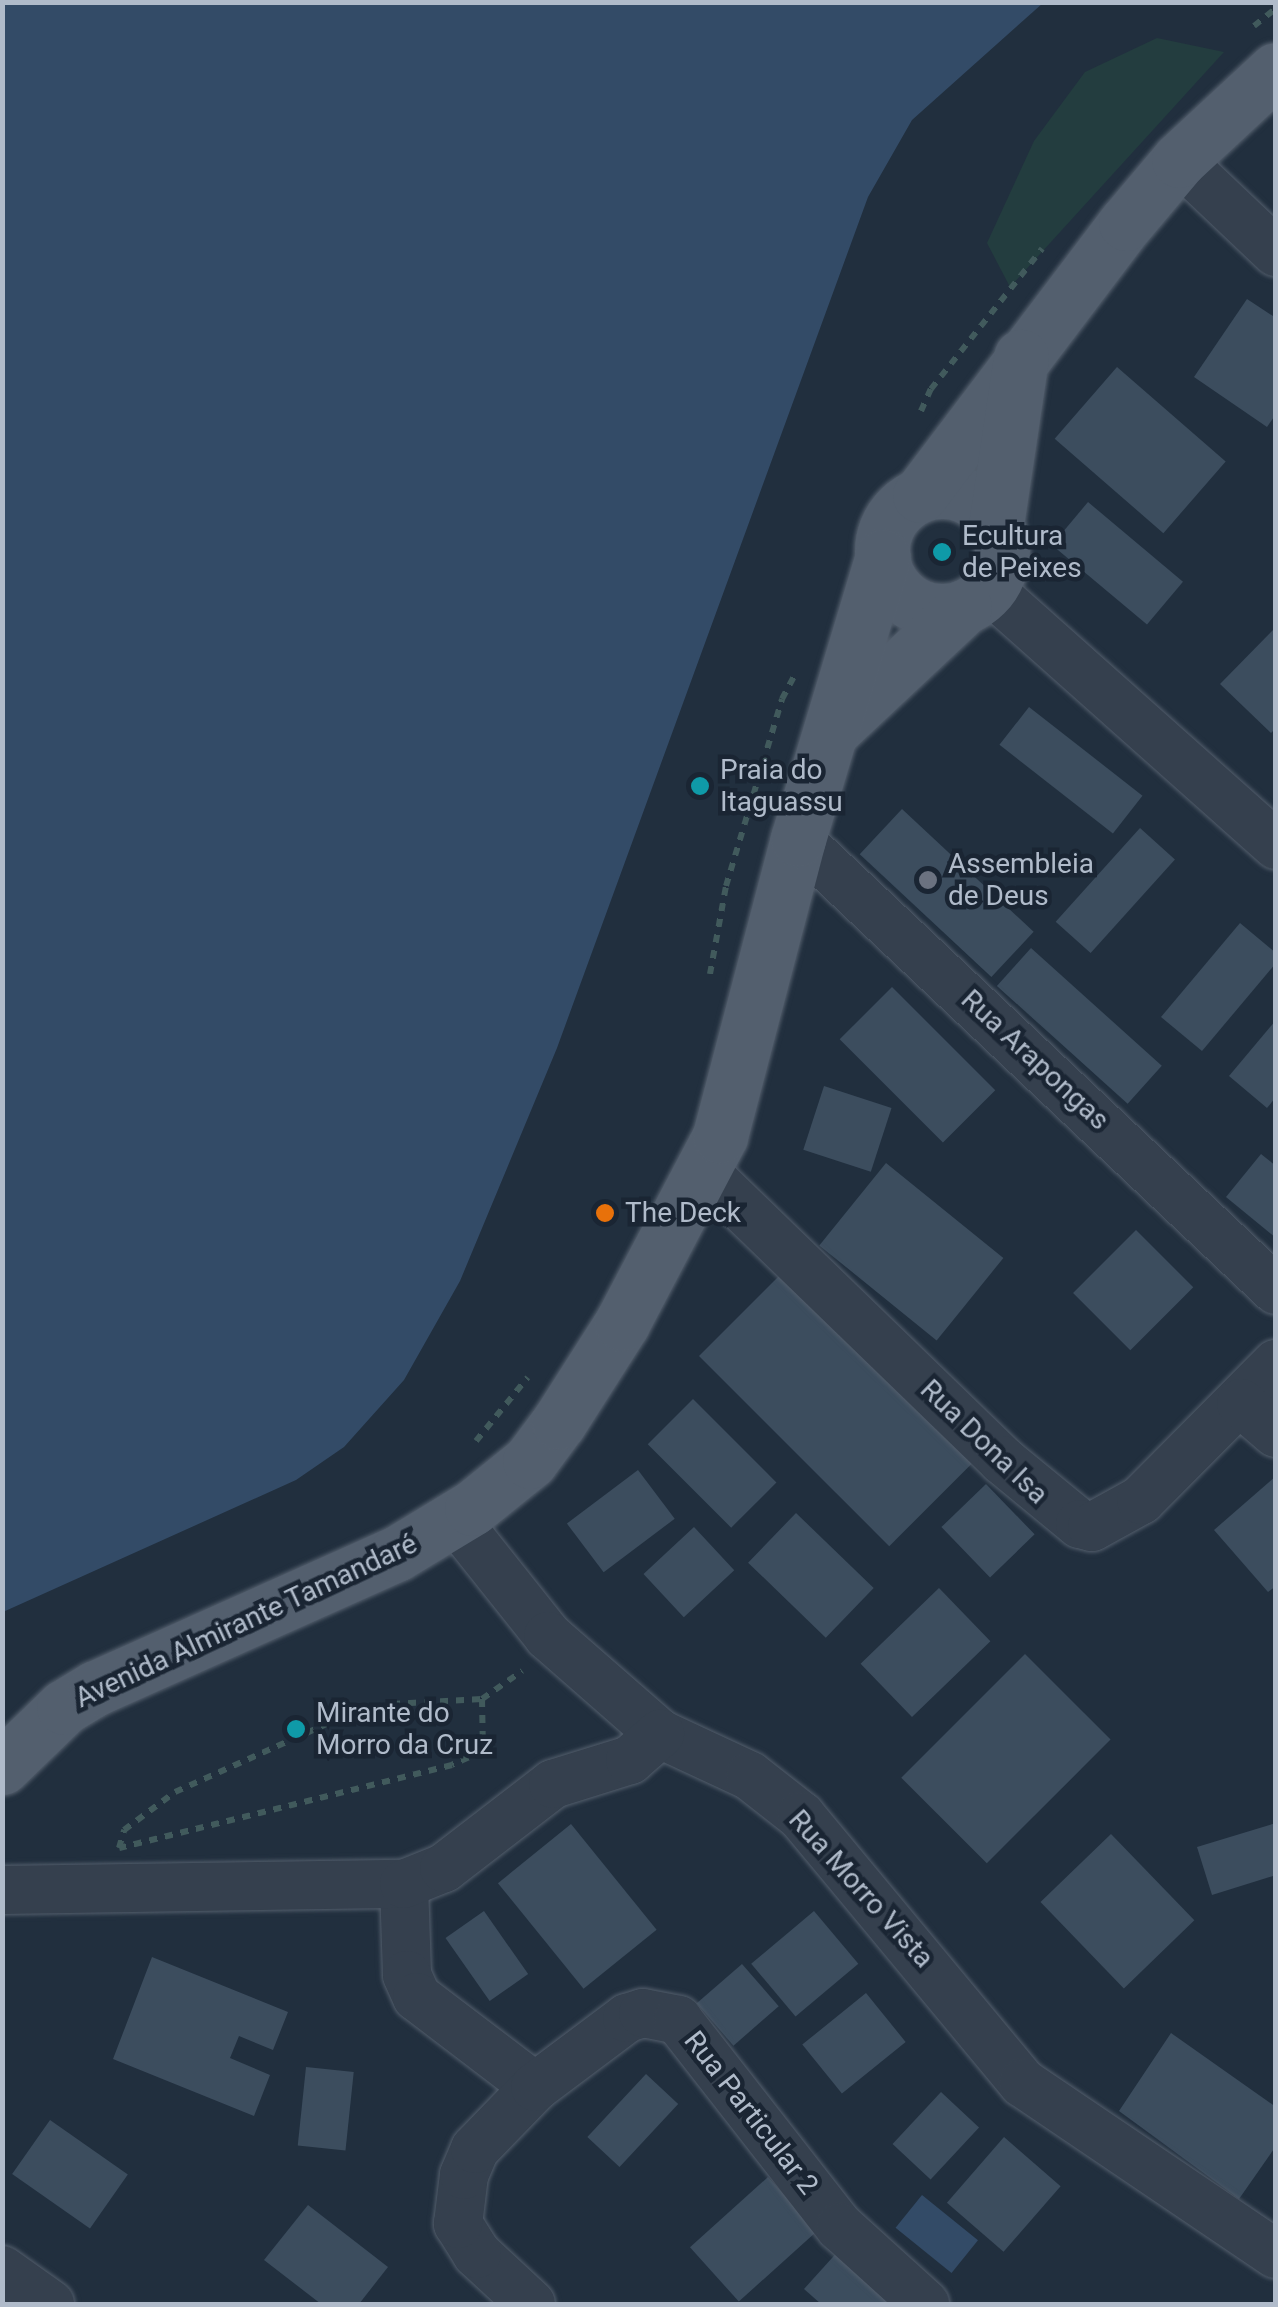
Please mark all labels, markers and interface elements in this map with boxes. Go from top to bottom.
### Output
place label: Ecultura de Peixes [962,519,1082,585]
marker: Ecultura de Peixes [931,541,953,563]
place label: Praia do Itaguassu [720,753,843,819]
marker: Praia do Itaguassu [689,775,711,797]
place label: Assembleia de Deus [948,847,1094,913]
marker: Assembleia de Deus [917,869,939,891]
street label: Rua Arapongas [954,983,1116,1137]
place label: The Deck [625,1196,741,1230]
marker: The Deck [594,1202,616,1224]
street label: Rua Dona Isa [913,1373,1055,1511]
street label: Avenida Almirante Tamandaré [70,1527,422,1715]
place label: Mirante do Morro da Cruz [316,1696,493,1762]
marker: Mirante do Morro da Cruz [285,1718,307,1740]
street label: Rua Morro Vista [781,1803,941,1975]
street label: Rua Particular 2 [677,2025,825,2201]

